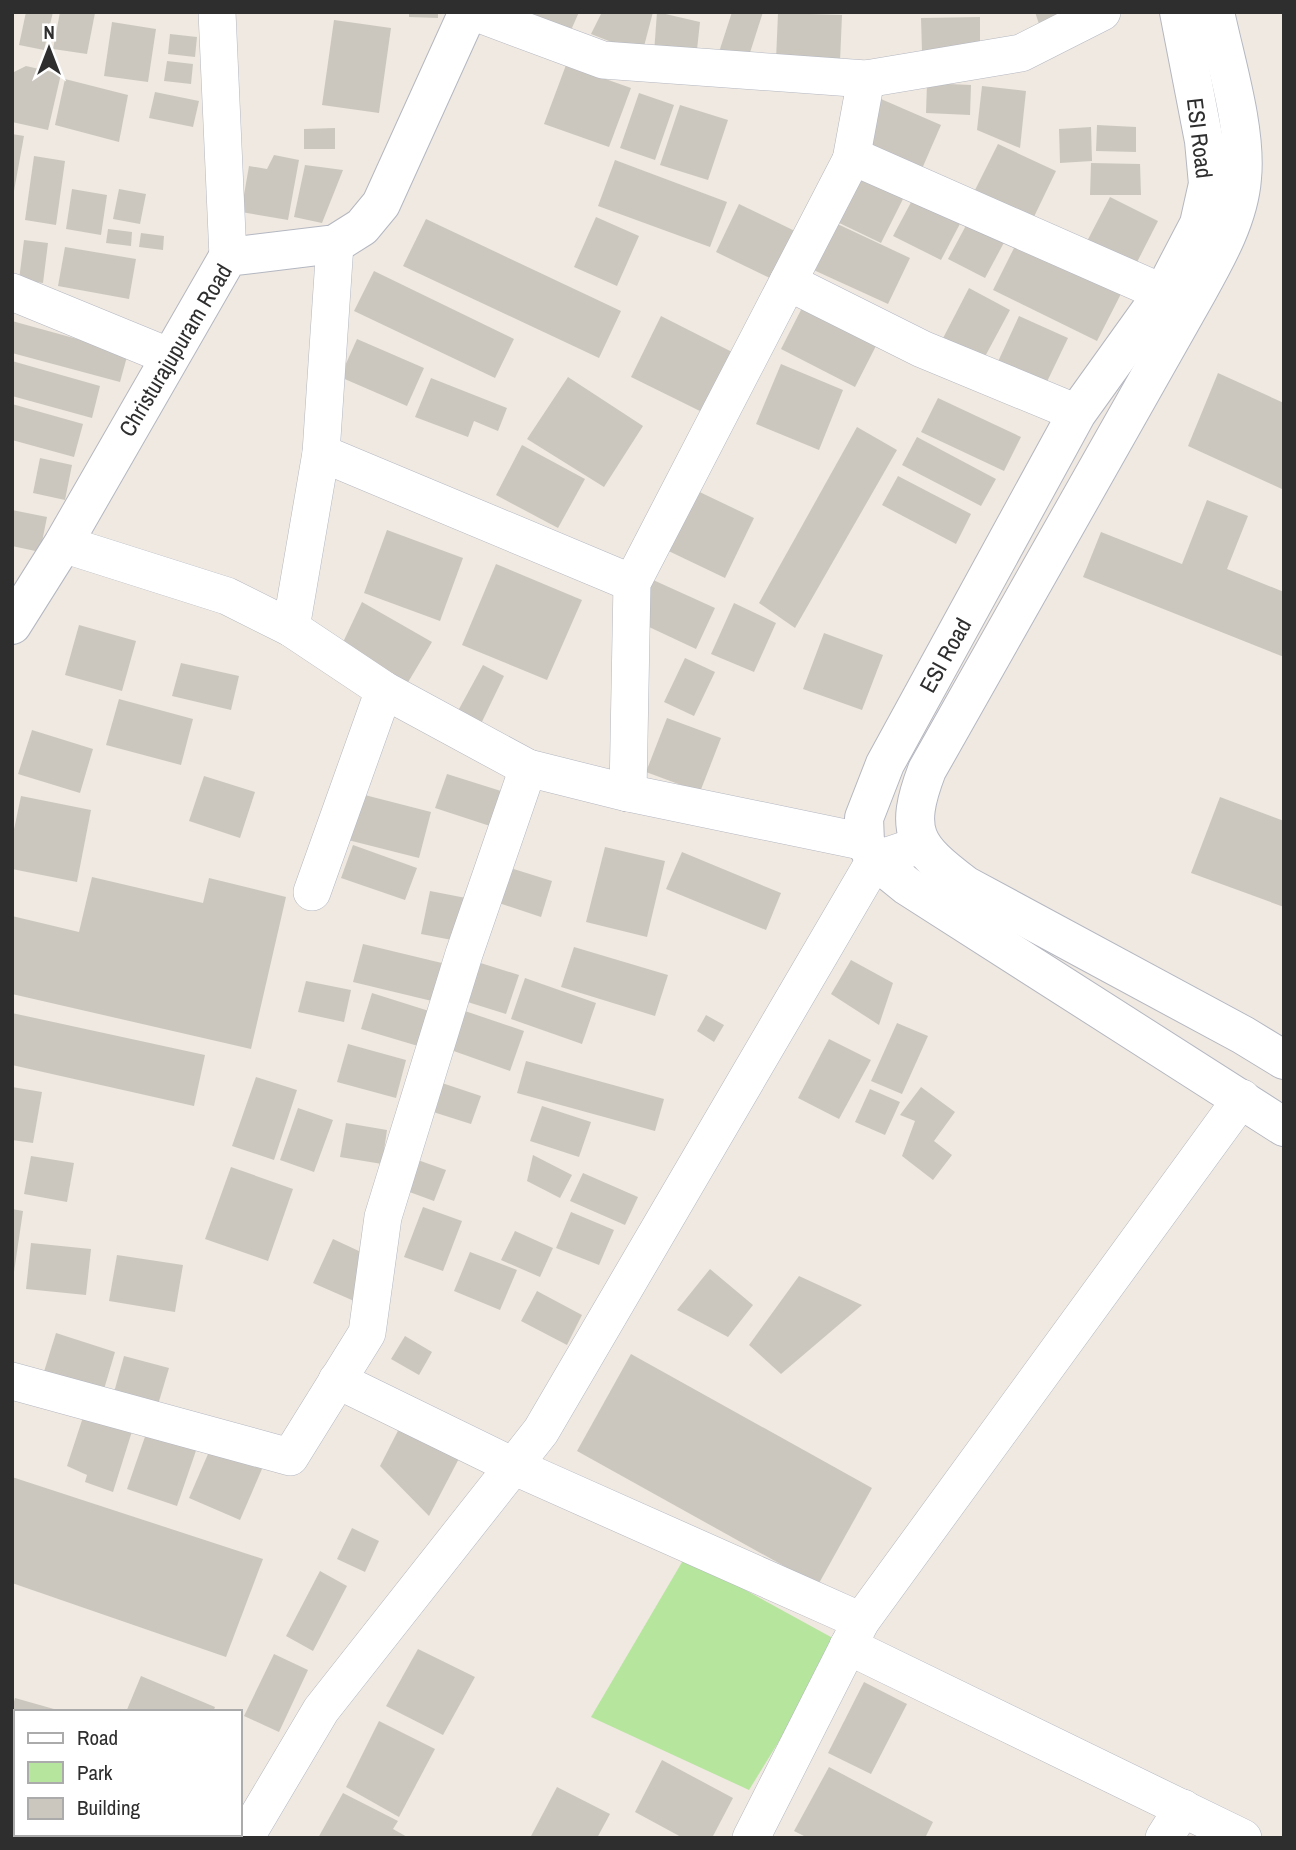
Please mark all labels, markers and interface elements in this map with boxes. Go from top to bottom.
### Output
north arrow [14,14,84,84]
text: N [43,19,55,45]
street label: ESI Road [1180,96,1220,180]
street label: Christurajupuram Road [111,258,239,442]
street label: ESI Road [912,612,978,698]
legend [14,1710,242,1836]
text: Road [77,1723,118,1752]
text: Park [77,1758,113,1787]
text: Building [77,1793,141,1822]

